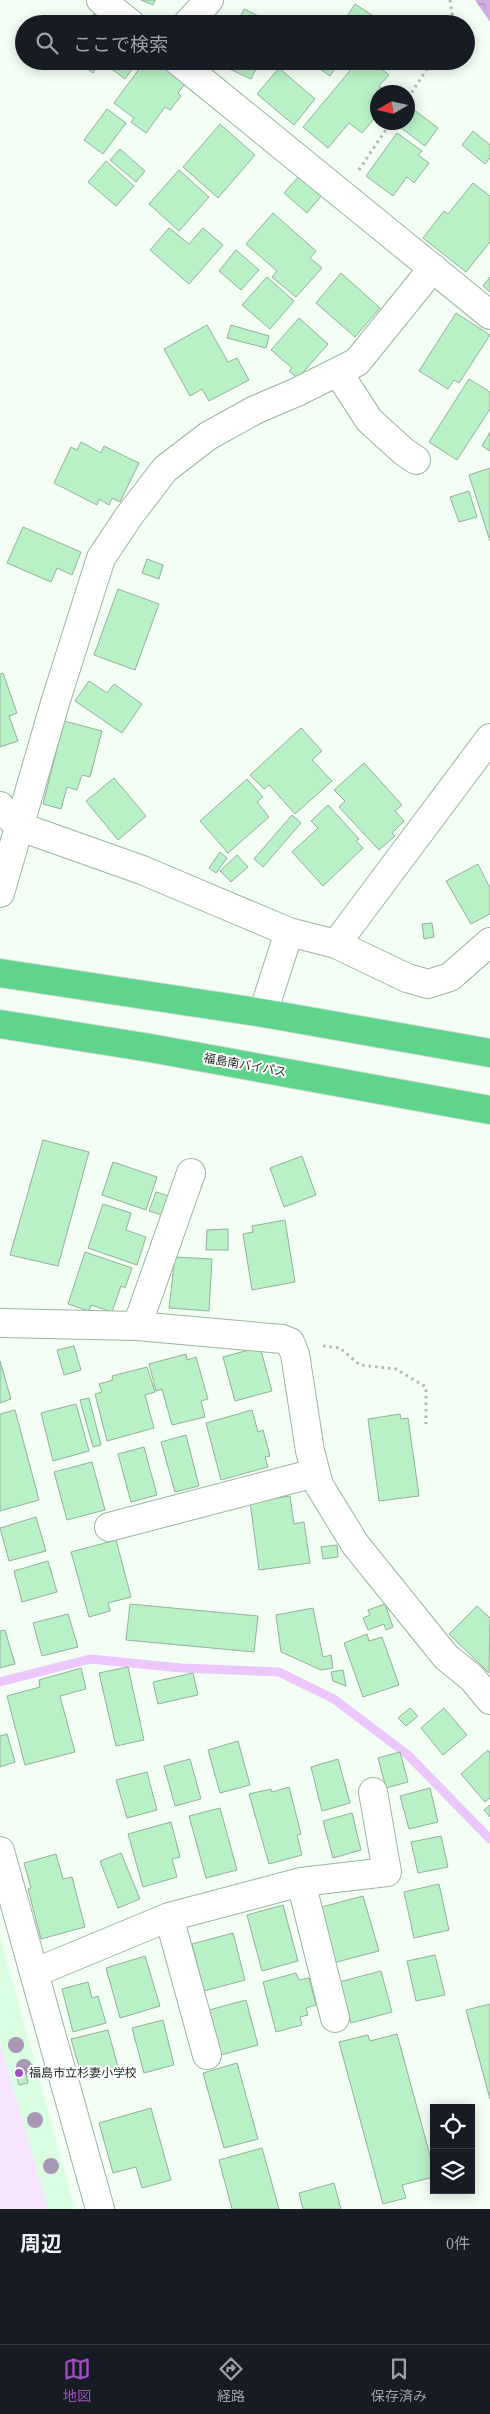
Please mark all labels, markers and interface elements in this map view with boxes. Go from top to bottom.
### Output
search box [15,15,475,70]
icon: search [33,29,61,57]
text: ここで検索 [73,34,168,55]
north arrow [370,85,415,130]
street label: 福島南バイパス [203,1051,287,1079]
place label: 福島市立杉妻小学校 [29,2066,137,2080]
marker: 福島市立杉妻小学校 [13,2067,25,2079]
map controls [430,2104,475,2194]
button: locate [430,2104,475,2149]
button: layers [430,2149,475,2194]
text: 周辺 [20,2232,62,2256]
text: 0件 [446,2235,470,2252]
tab: 地図 [63,2355,91,2405]
tab: 経路 [217,2355,245,2405]
tab: 保存済み [371,2355,427,2405]

